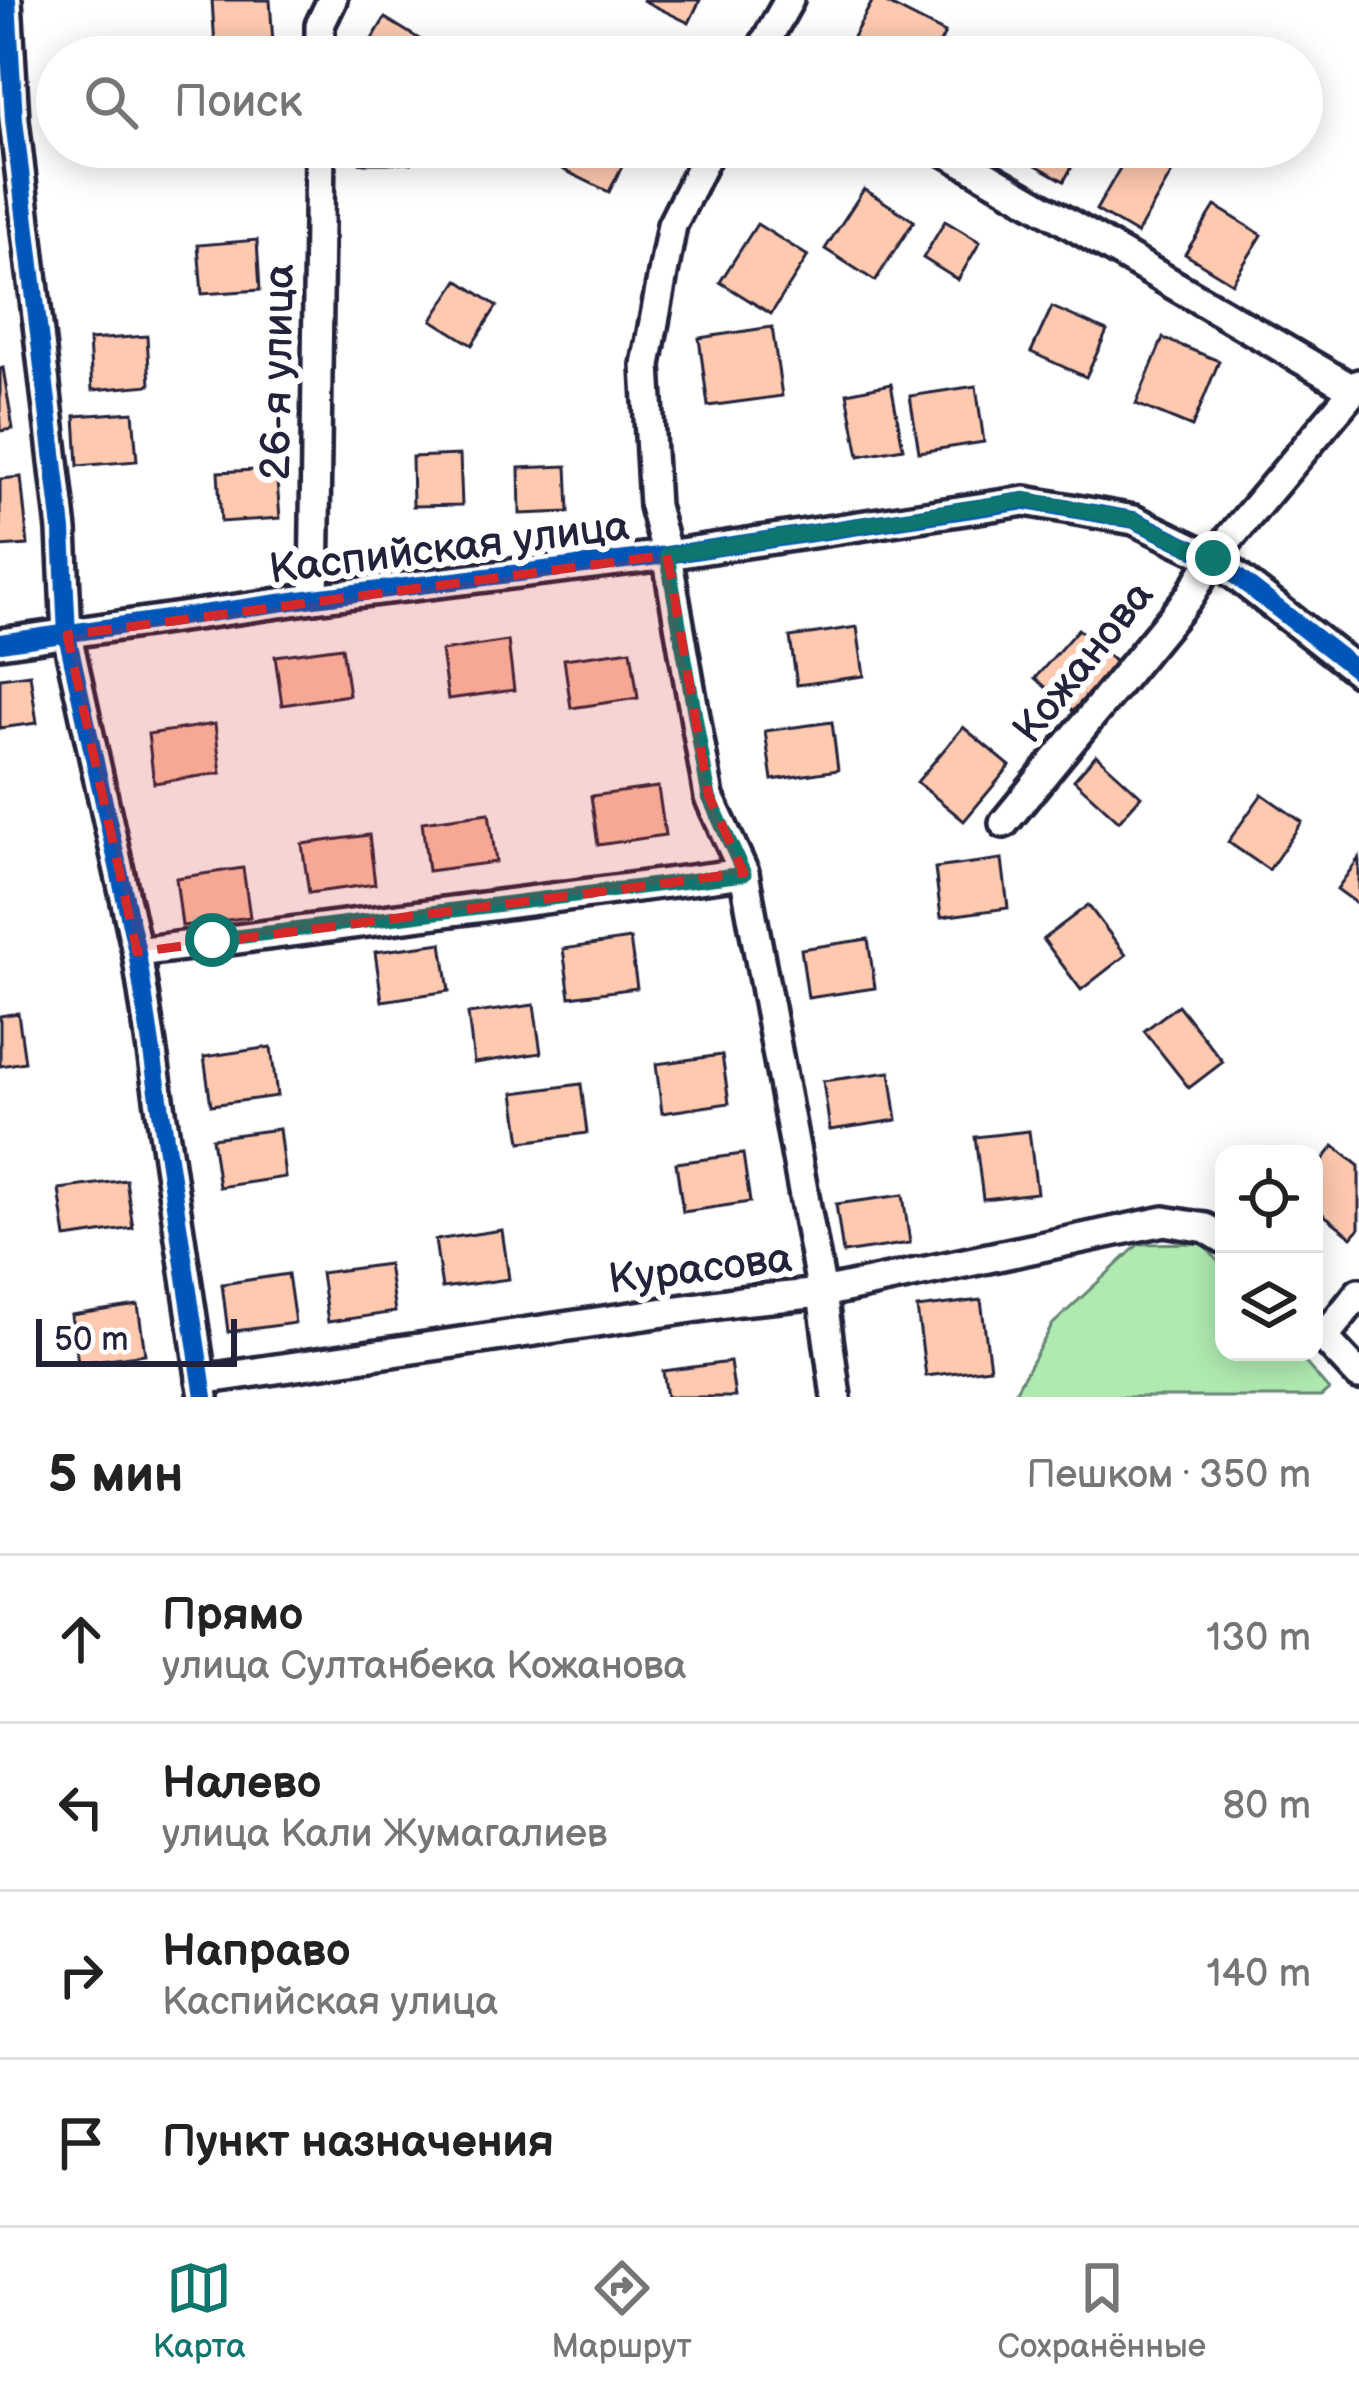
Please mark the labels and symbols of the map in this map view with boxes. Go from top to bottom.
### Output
street label: 26-я улица [251,263,306,481]
street label: Каспийская улица [266,501,632,596]
route end [1186,531,1240,585]
street label: Кожанова [1003,571,1165,754]
route start [185,913,239,967]
street label: Курасова [606,1233,795,1306]
scale bar [36,1313,237,1366]

